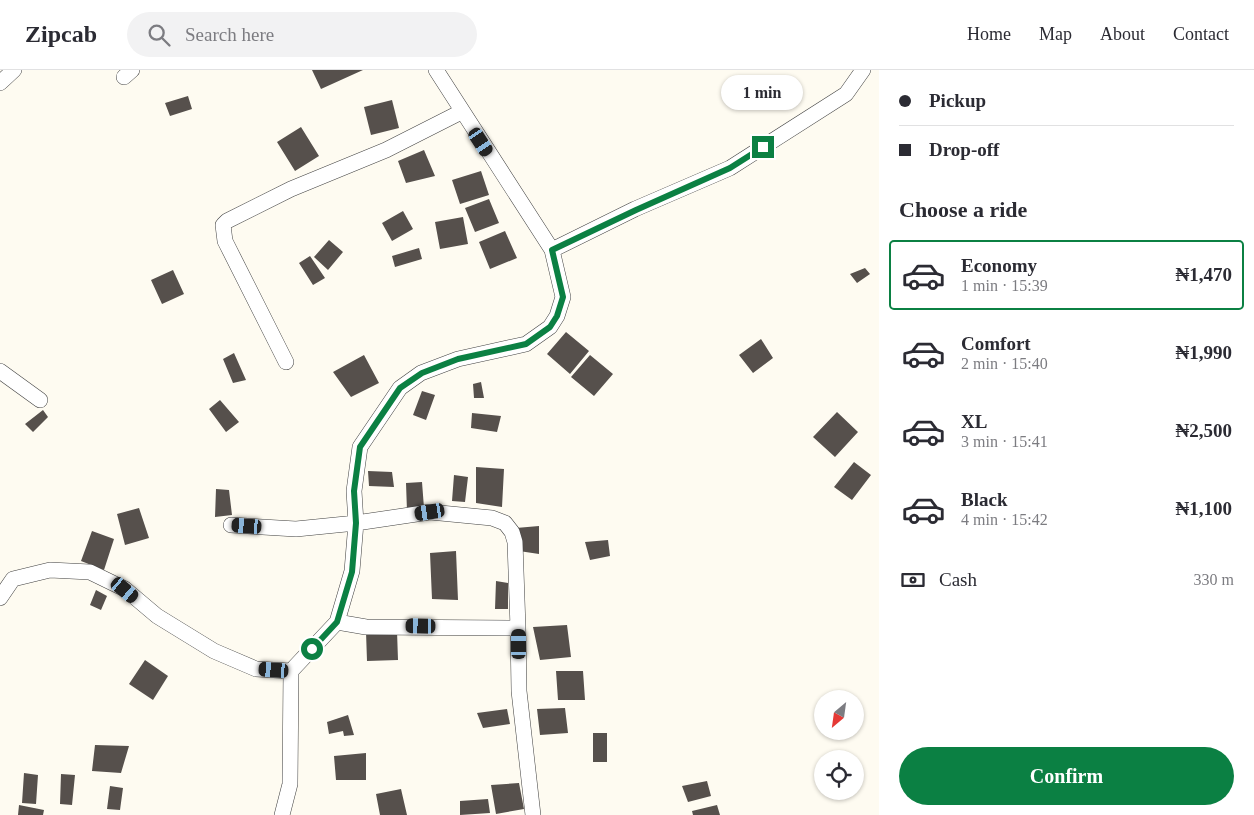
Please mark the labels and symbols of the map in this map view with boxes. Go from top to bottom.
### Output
callout: 1 min [722,75,804,110]
car [466,125,495,159]
route end [752,136,774,158]
car [414,502,445,522]
car [231,517,262,535]
car [108,575,141,605]
car [405,618,436,634]
car [511,629,526,659]
route start [301,638,323,660]
car [258,661,289,679]
north arrow [814,690,864,740]

